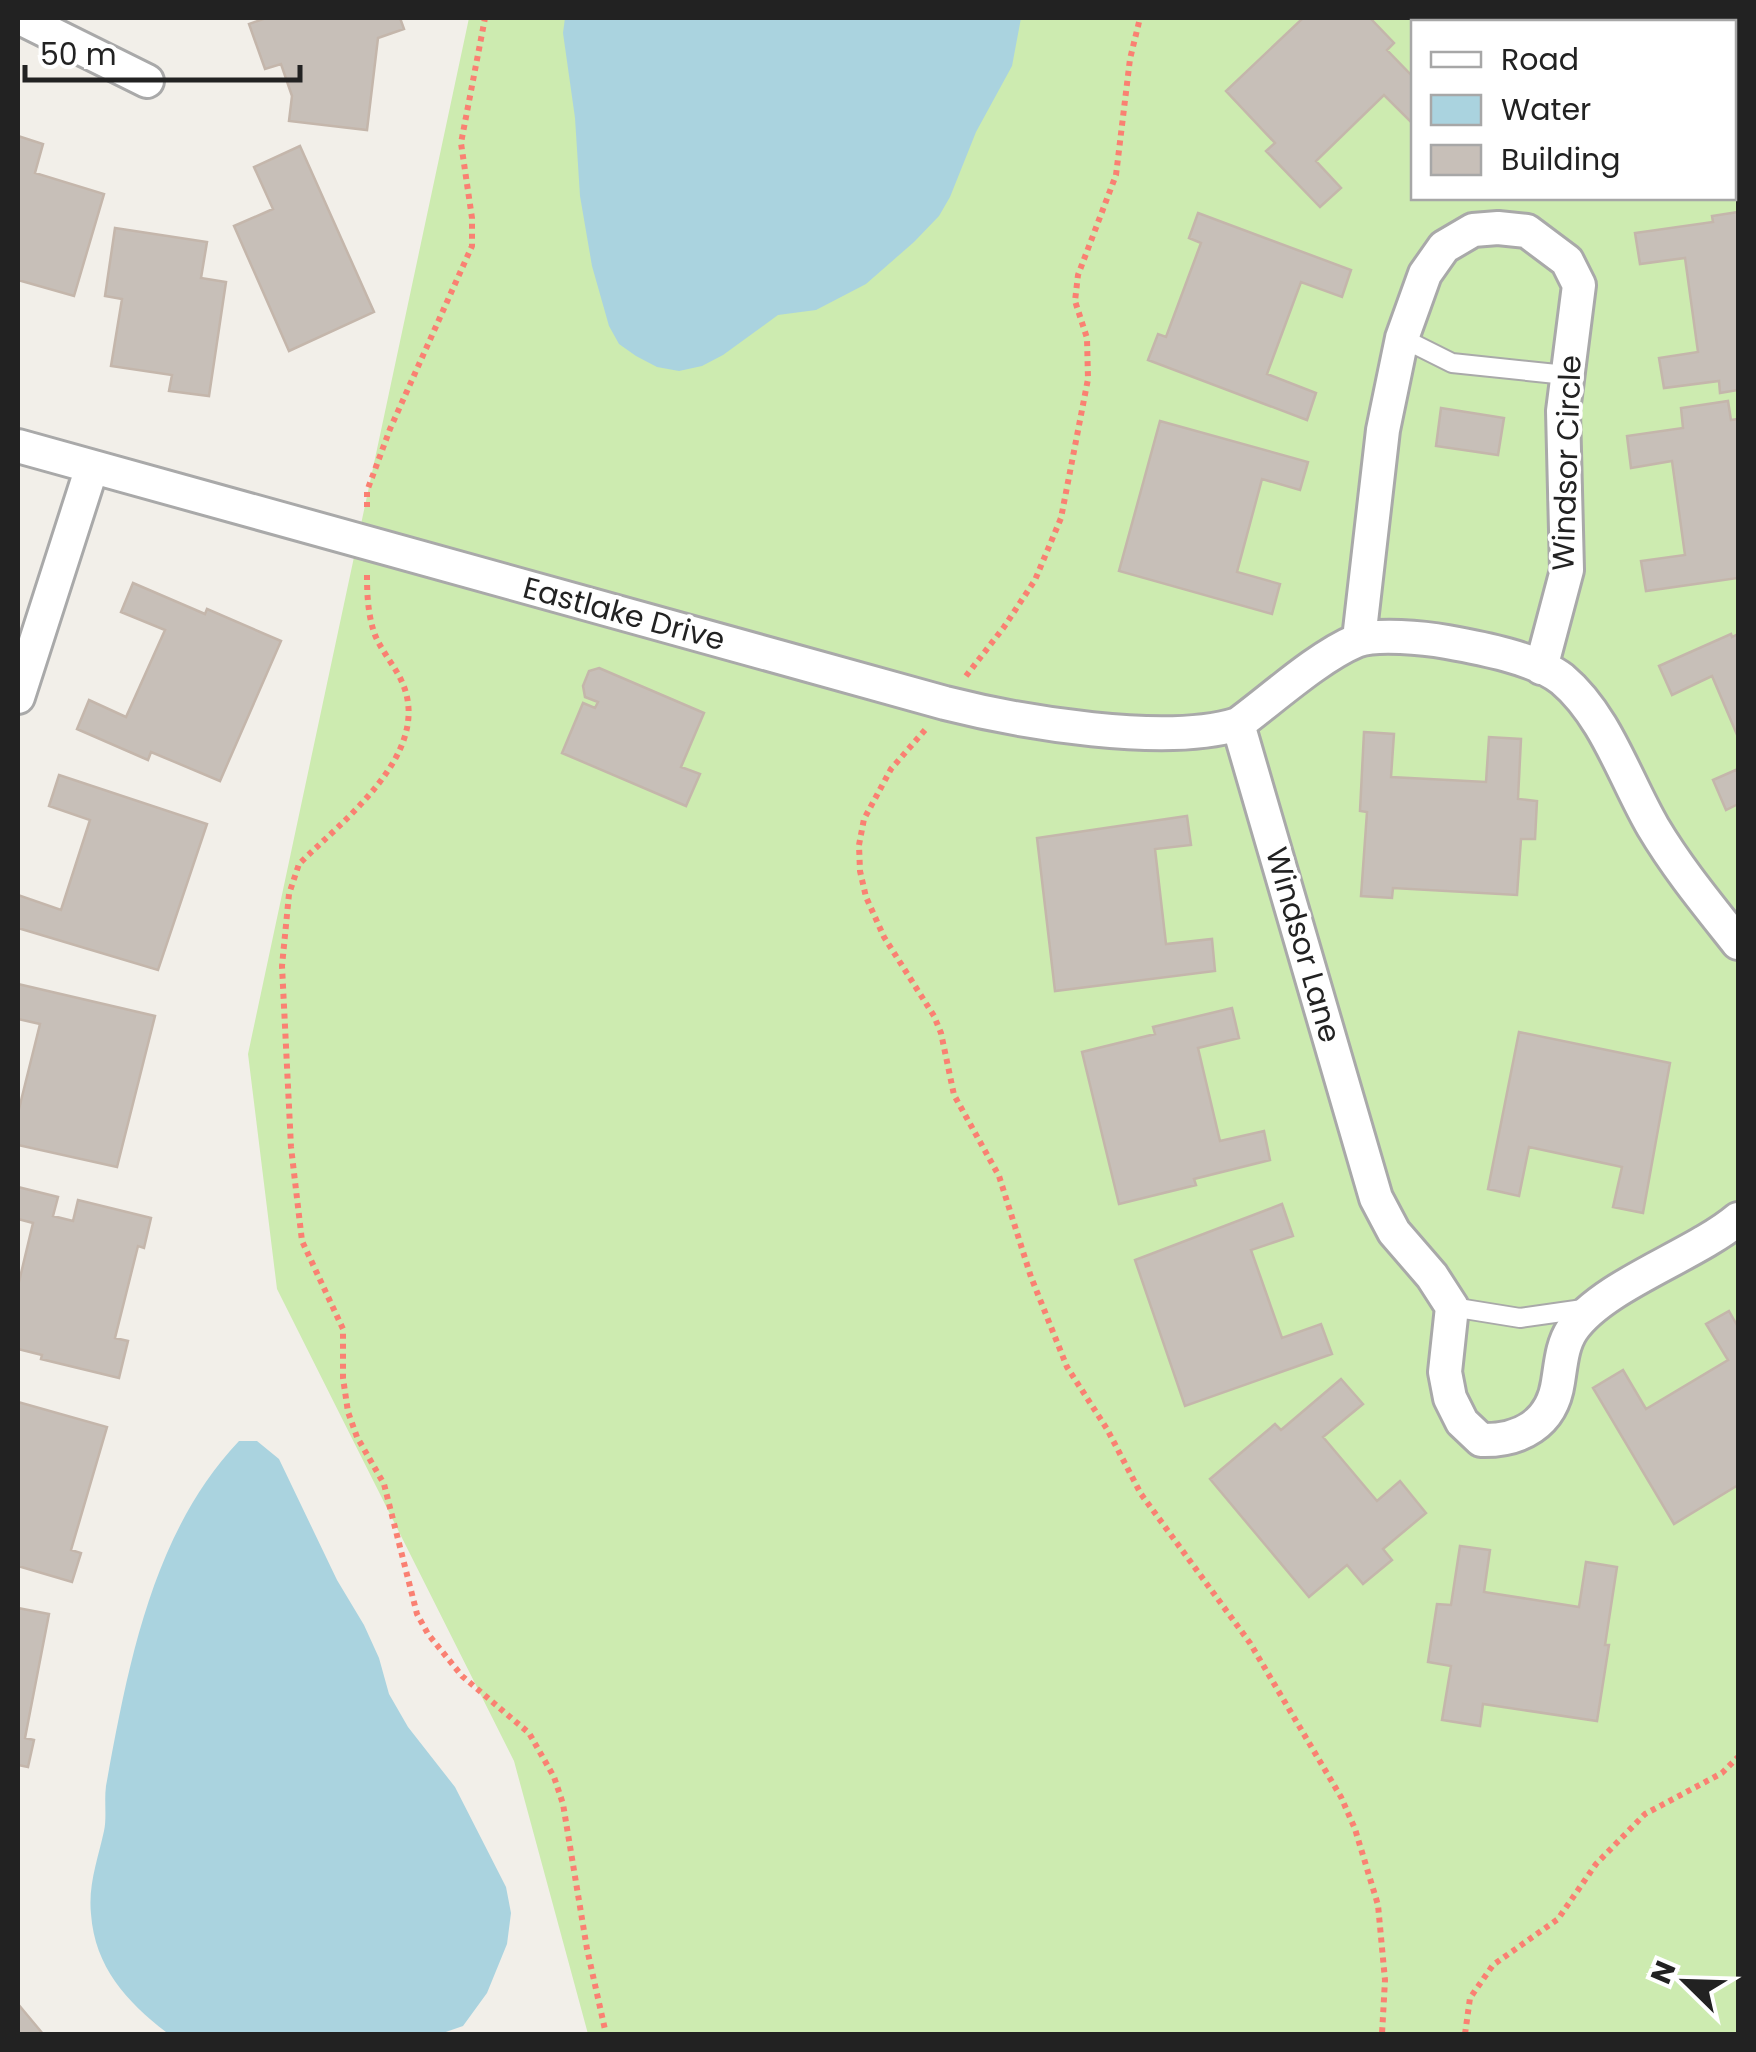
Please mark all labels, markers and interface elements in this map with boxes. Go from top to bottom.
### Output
scale bar [25,20,300,82]
legend [1411,20,1736,200]
text: 50 m [40,33,117,76]
text: Road [1501,38,1579,81]
text: Water [1501,88,1591,131]
text: Building [1501,138,1621,181]
street label: Windsor Circle [1541,354,1592,572]
street label: Eastlake Drive [519,566,730,661]
street label: Windsor Lane [1255,842,1352,1048]
north arrow [1636,1932,1736,2032]
text: N [1641,1955,1686,1990]

